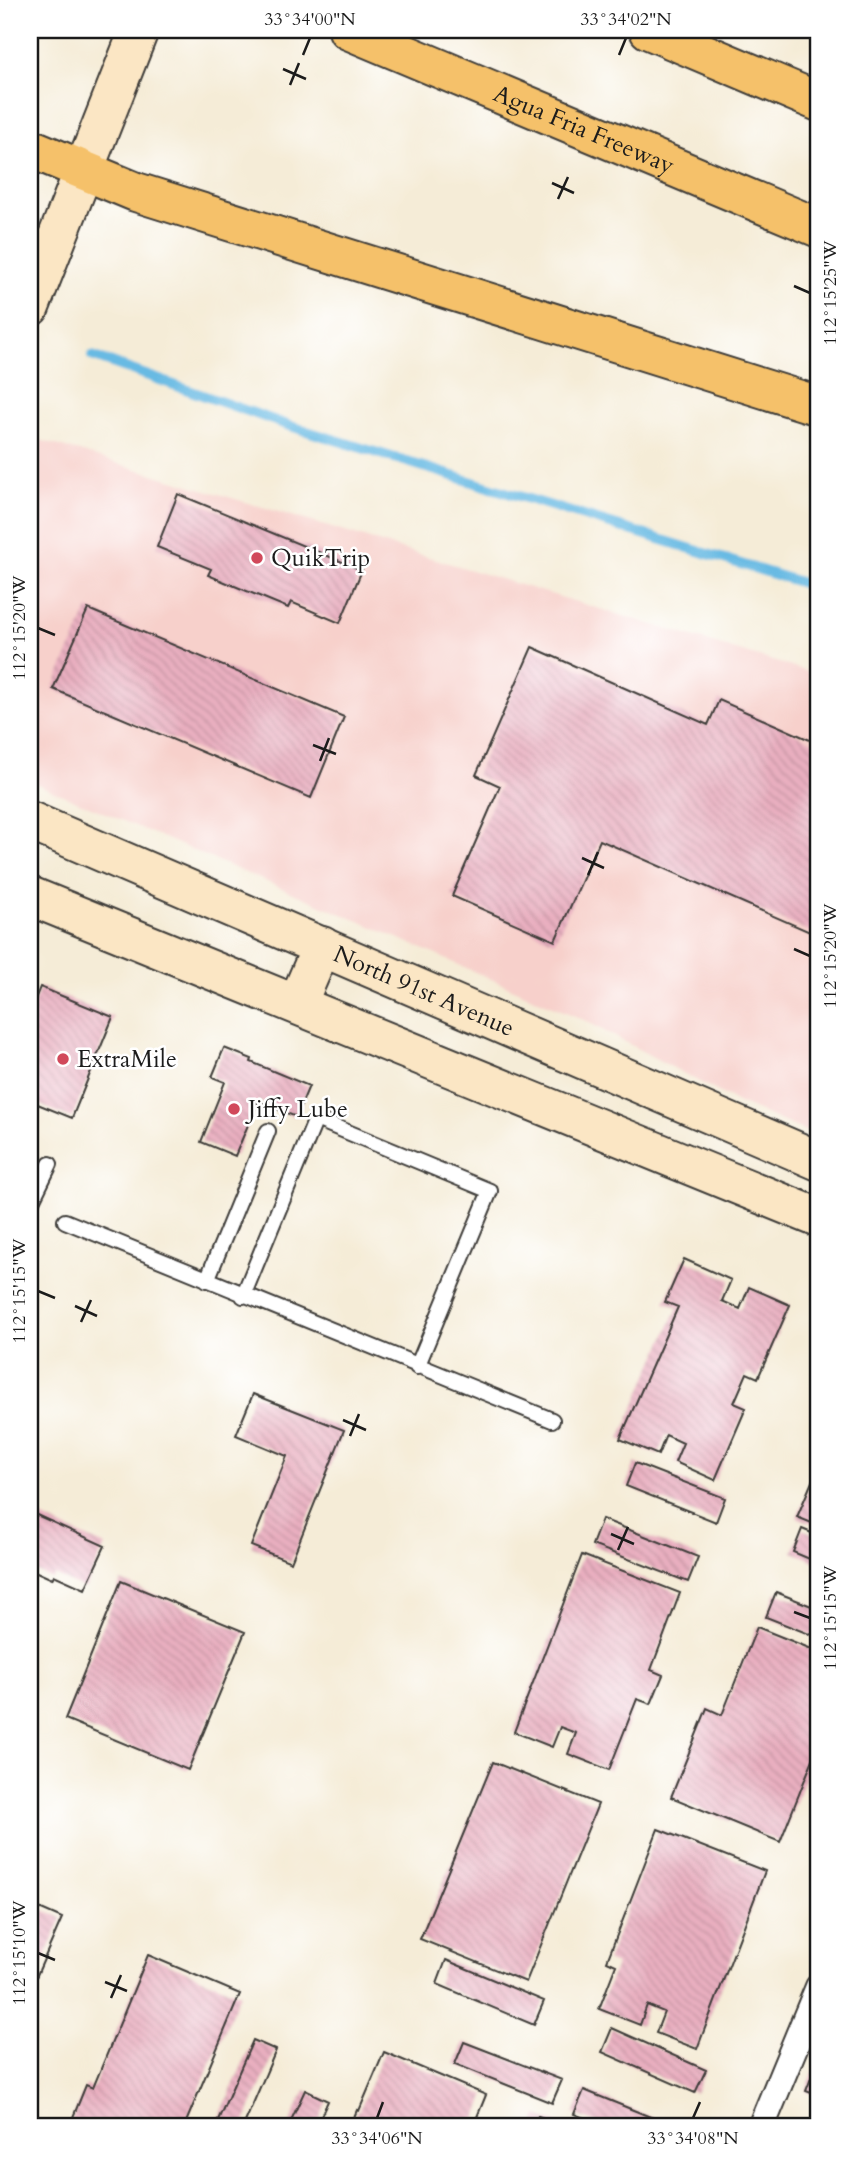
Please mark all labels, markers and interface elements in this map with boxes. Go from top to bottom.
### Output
text: 33°34'00"N [264,7,356,32]
text: 33°34'02"N [580,7,672,32]
street label: Agua Fria Freeway [489,77,680,182]
text: 112°15'25"W [818,240,843,346]
place label: QuikTrip [271,542,370,575]
marker: QuikTrip [249,550,265,566]
text: 112°15'20"W [7,575,32,681]
text: 112°15'20"W [818,903,843,1009]
street label: North 91st Avenue [328,937,520,1044]
place label: ExtraMile [77,1043,177,1076]
marker: ExtraMile [55,1051,71,1067]
place label: Jiffy Lube [245,1093,348,1126]
marker: Jiffy Lube [226,1101,242,1117]
text: 112°15'15"W [7,1238,32,1344]
text: 112°15'15"W [818,1565,843,1671]
text: 112°15'10"W [7,1900,32,2006]
text: 33°34'06"N [331,2126,423,2151]
text: 33°34'08"N [647,2126,739,2151]

